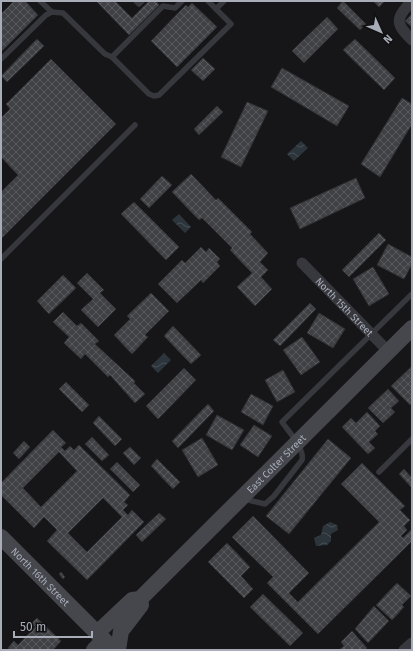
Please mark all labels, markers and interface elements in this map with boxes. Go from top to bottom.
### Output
north arrow [361,12,401,52]
text: N [381,32,395,46]
street label: North 15th Street [313,275,376,339]
street label: East Colter Street [245,432,309,496]
street label: North 16th Street [8,546,72,609]
scale bar [14,613,92,639]
text: 50 m [20,620,46,634]

